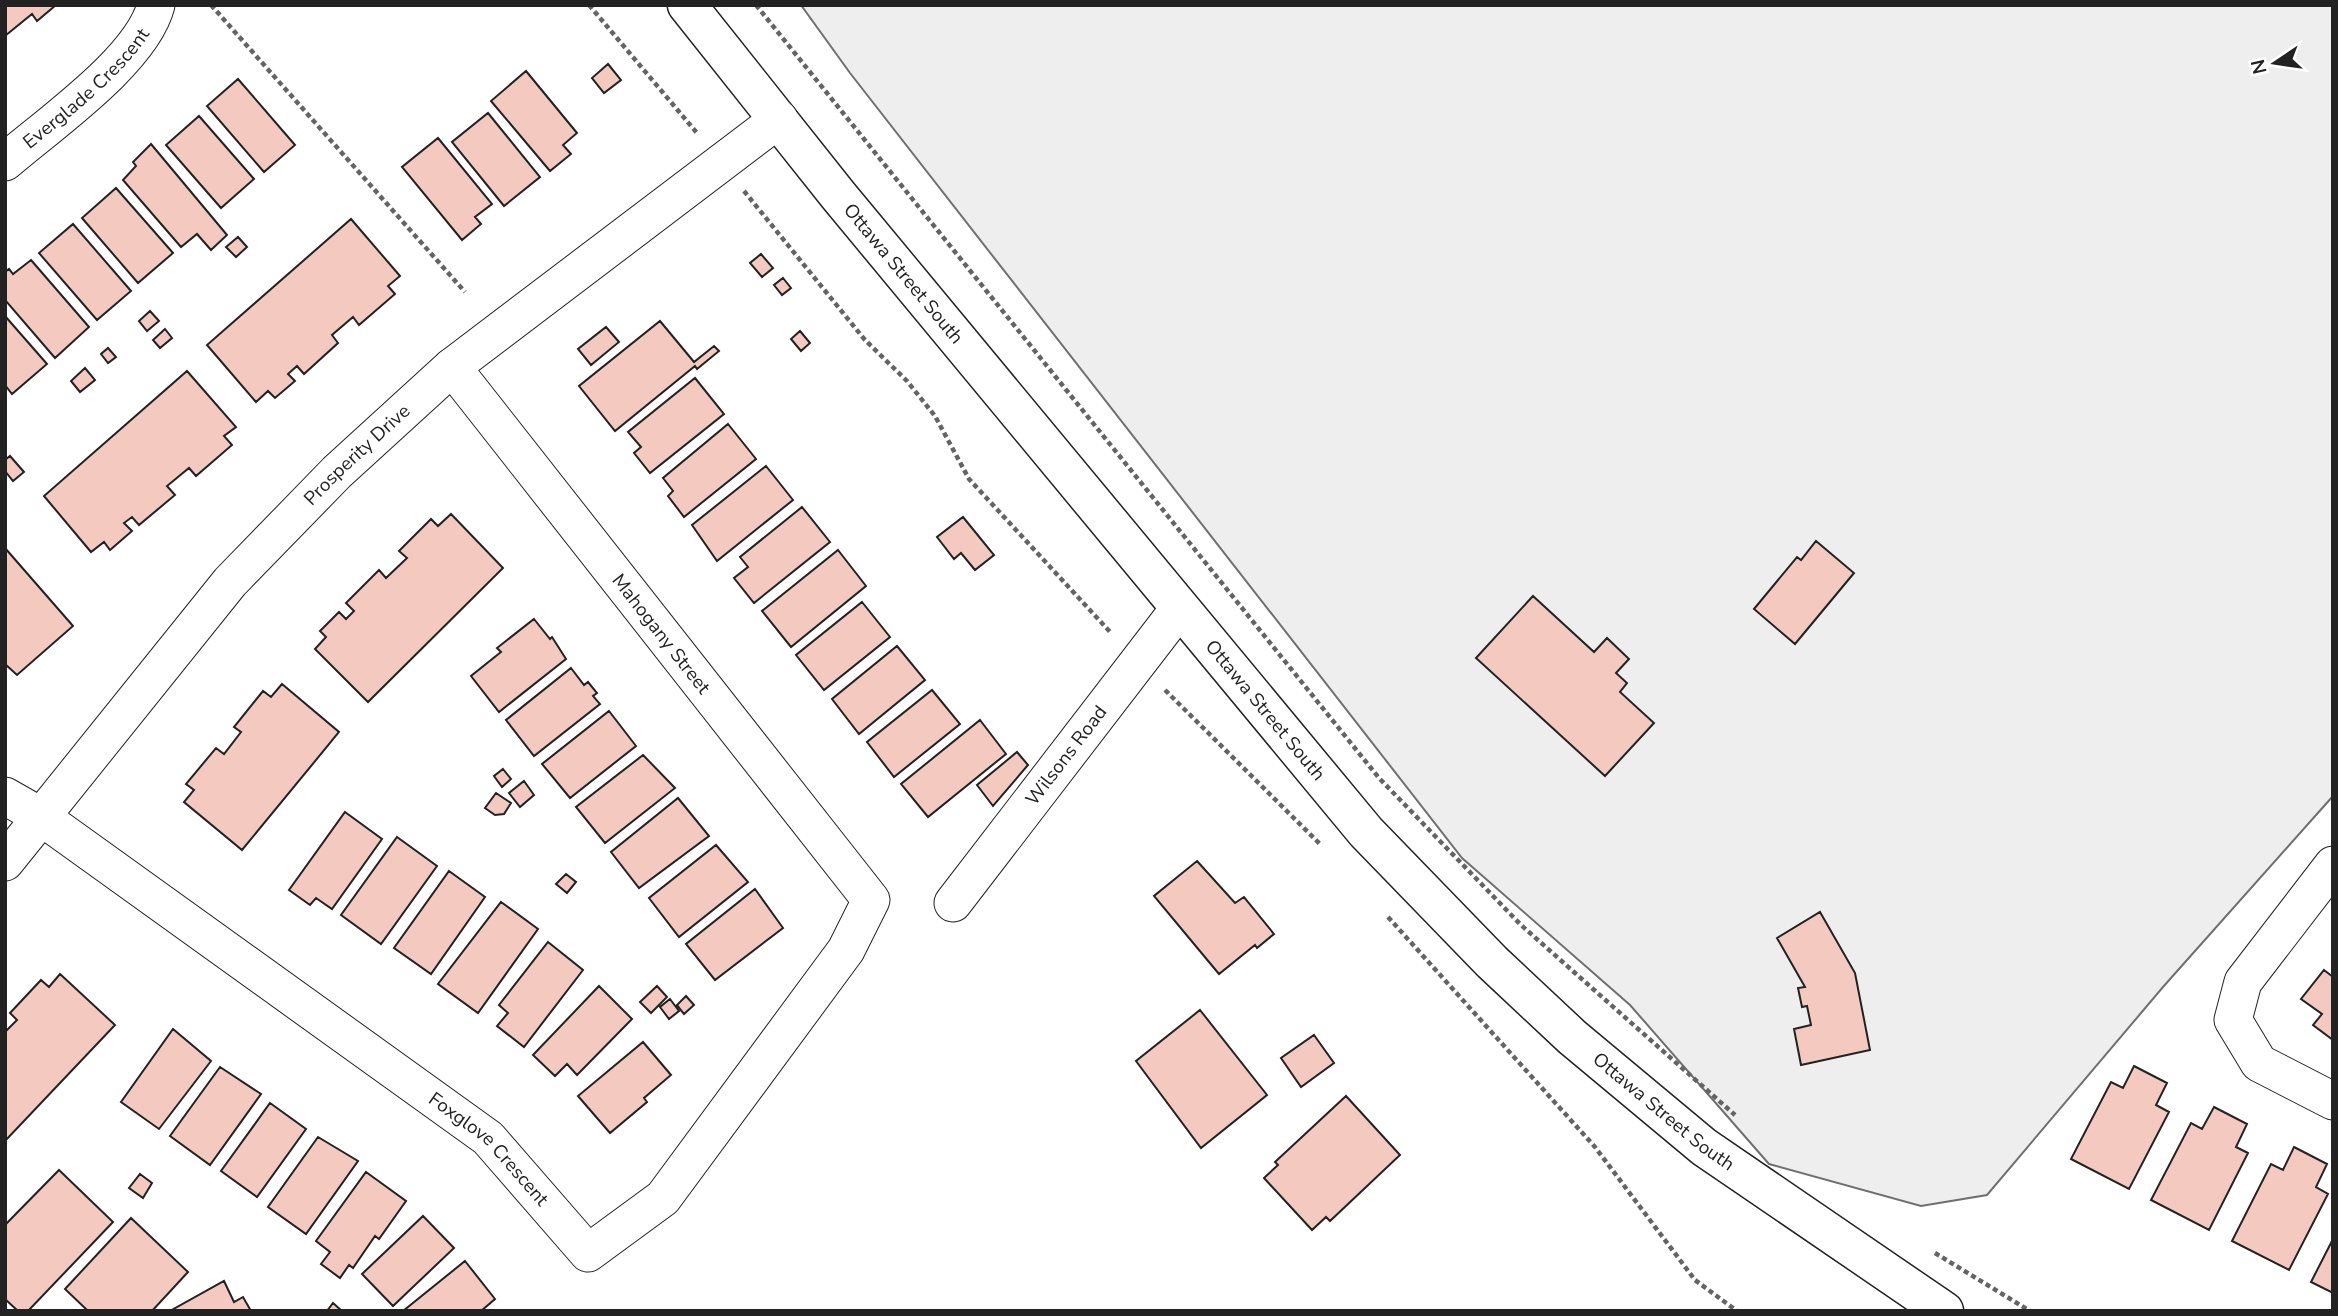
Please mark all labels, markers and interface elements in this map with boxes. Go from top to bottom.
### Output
street label: Everglade Crescent [18,23,156,155]
north arrow [2240,28,2310,98]
text: N [2245,57,2274,76]
street label: Ottawa Street South [837,198,969,350]
street label: Prosperity Drive [298,398,416,511]
street label: Mahogany Street [606,568,716,700]
street label: Ottawa Street South [1199,634,1331,786]
street label: Wilsons Road [1020,700,1113,811]
street label: Ottawa Street South [1587,1047,1740,1177]
street label: Foxglove Crescent [423,1086,555,1212]

